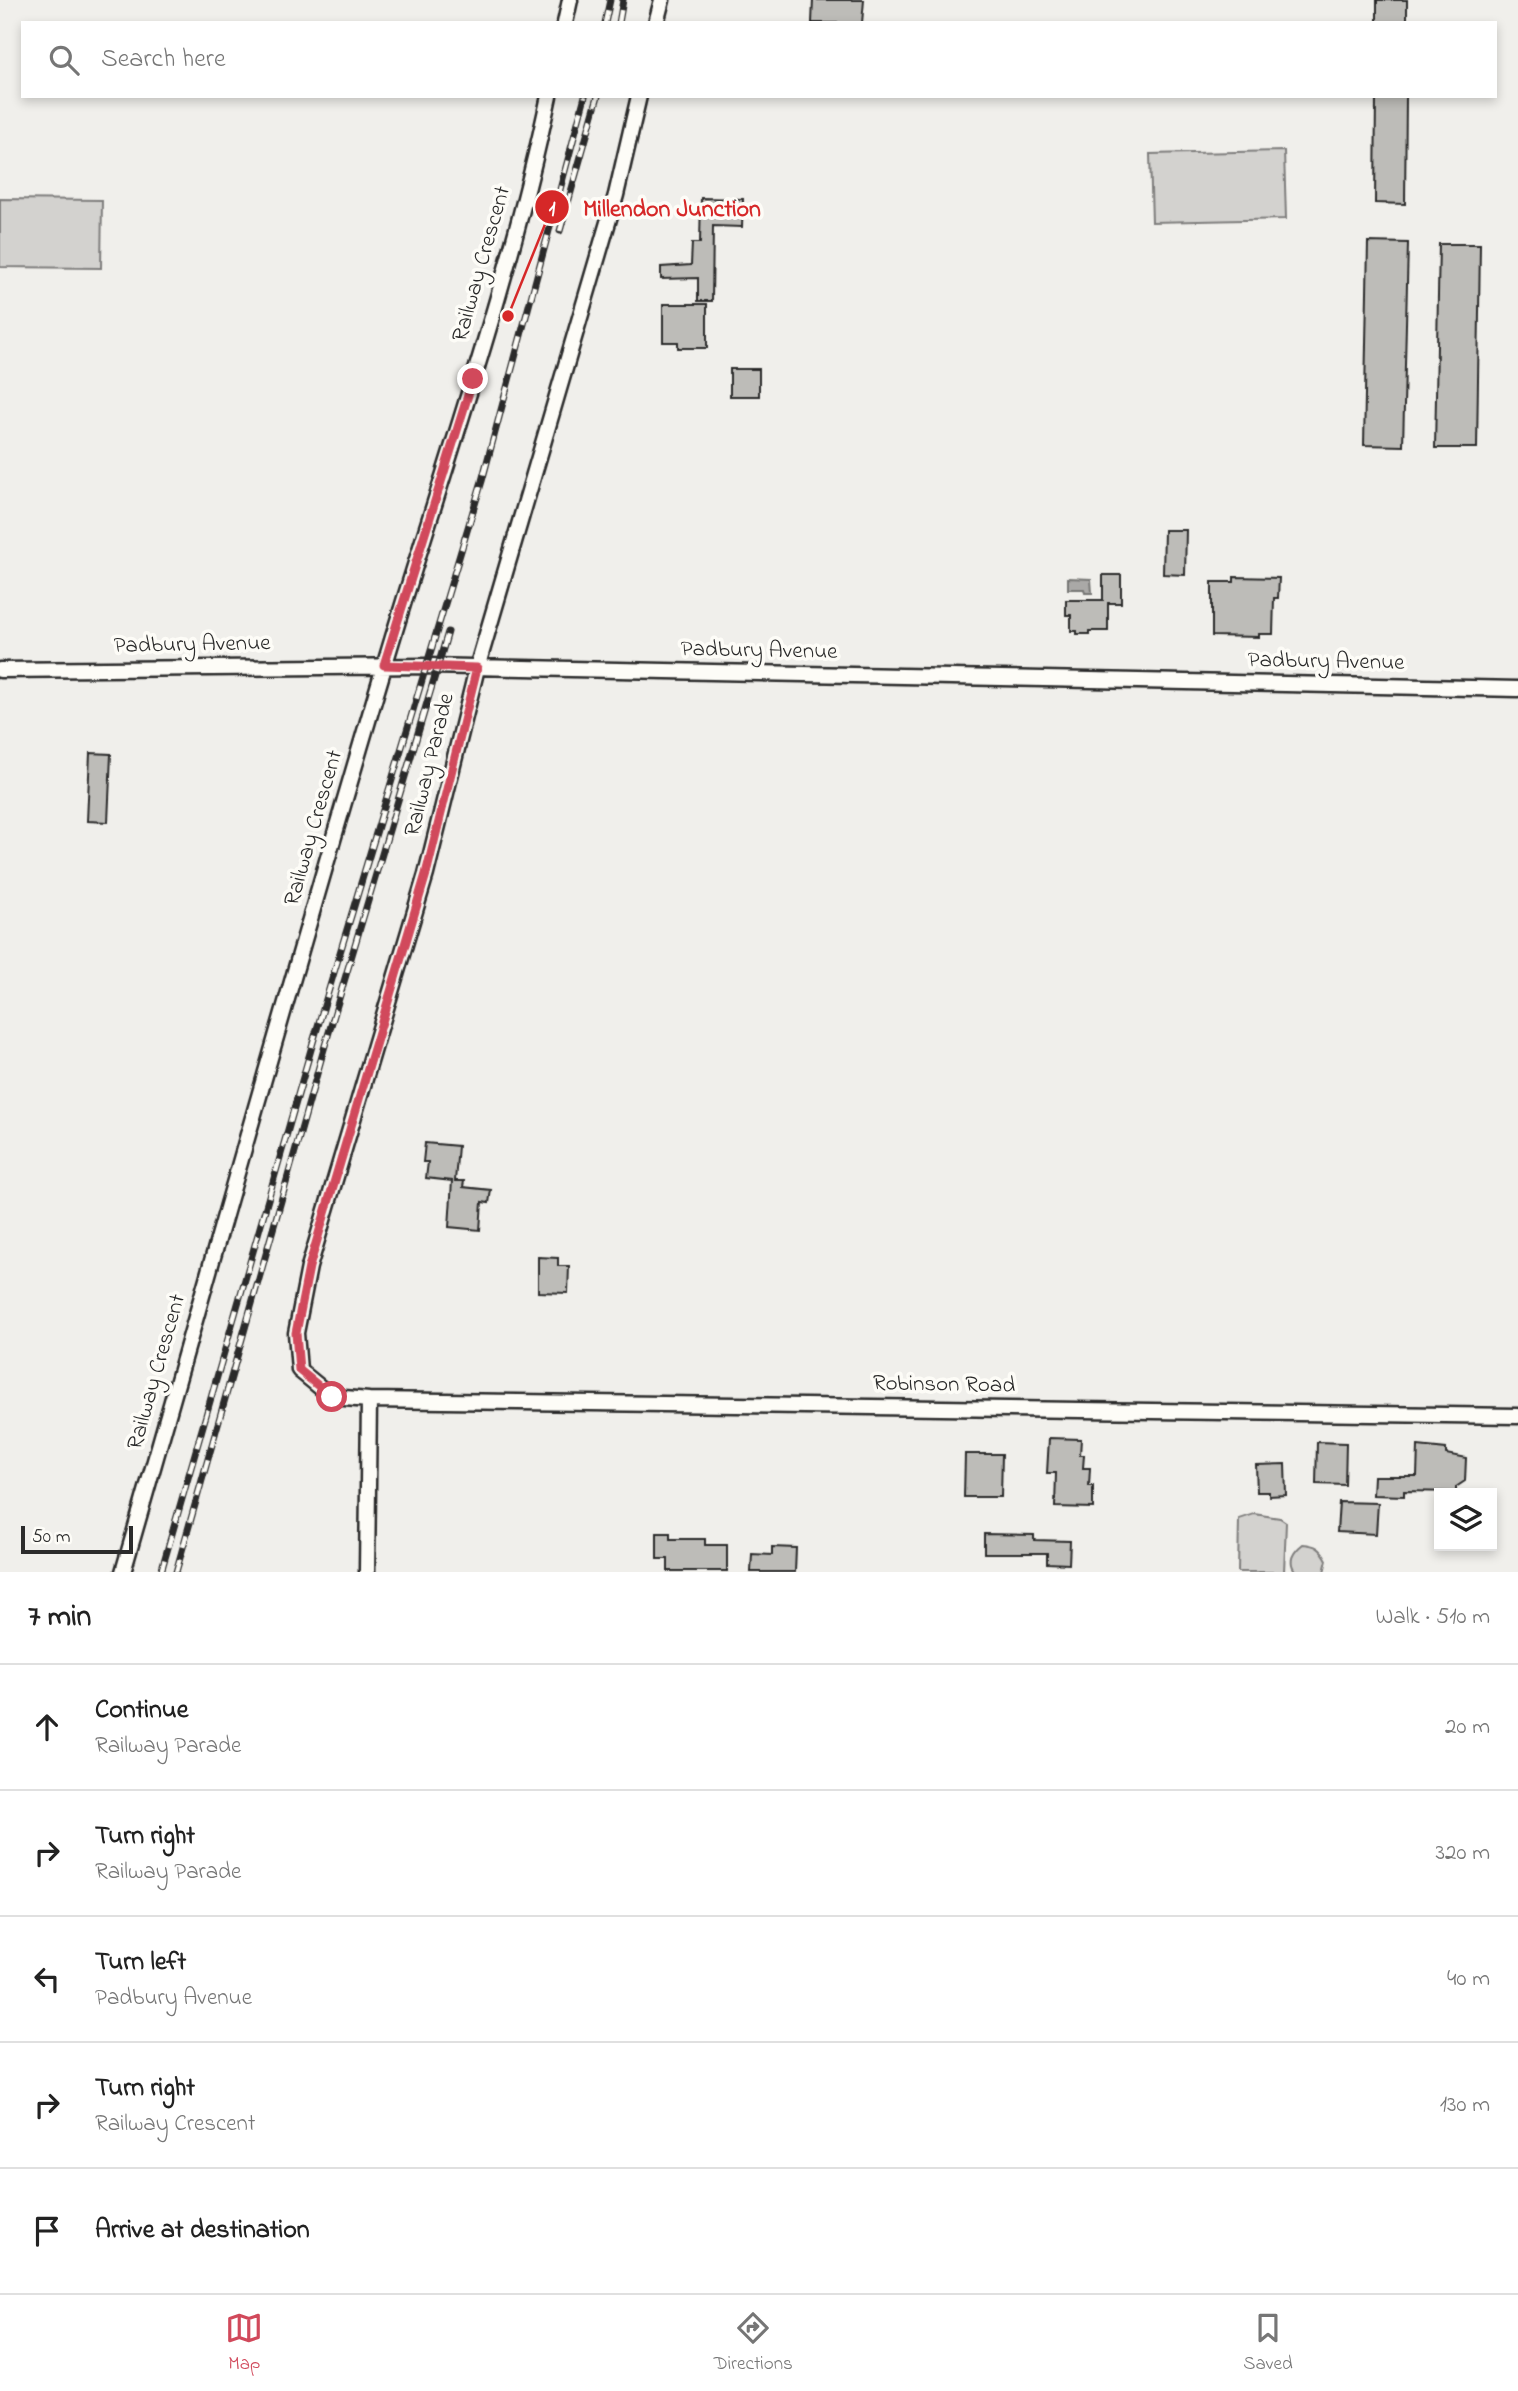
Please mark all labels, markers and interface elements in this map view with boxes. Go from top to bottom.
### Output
search box [21,21,1497,98]
icon: search [45,41,83,79]
text: Search here [101,41,226,79]
street label: Railway Crescent [444,182,522,346]
callout: Millendon Junction [534,185,775,230]
text: Millendon Junction [583,193,761,228]
text: 1 [549,195,556,225]
route end [457,363,488,394]
street label: Padbury Avenue [113,627,271,665]
street label: Padbury Avenue [680,633,838,671]
street label: Padbury Avenue [1247,644,1405,682]
street label: Railway Parade [396,689,466,840]
street label: Railway Crescent [276,746,354,910]
street label: Railway Crescent [119,1290,197,1454]
street label: Robinson Road [873,1367,1016,1403]
route start [316,1381,347,1412]
map controls [1434,1488,1497,1551]
button: layers [1434,1488,1497,1551]
scale bar [21,1523,133,1555]
text: 50 m [32,1524,71,1551]
text: 7 min [28,1596,91,1640]
text: Walk · 510 m [1375,1601,1490,1634]
text: Continue [95,1692,188,1730]
icon: ahead [28,1708,66,1746]
text: 20 m [1445,1711,1490,1744]
text: Railway Parade [95,1730,241,1763]
text: Turn right [95,1818,195,1856]
icon: right [28,1834,66,1872]
text: 320 m [1436,1837,1490,1870]
text: Railway Parade [95,1856,241,1889]
text: Turn left [95,1944,186,1982]
icon: left [28,1960,66,1998]
text: 40 m [1447,1963,1490,1996]
text: Padbury Avenue [95,1982,252,2015]
text: Turn right [95,2070,195,2108]
icon: right [28,2086,66,2124]
text: 130 m [1440,2089,1490,2122]
text: Railway Crescent [95,2108,256,2141]
icon: arrive [28,2212,66,2250]
text: Arrive at destination [95,2212,310,2250]
tab: Map [225,2309,263,2378]
tab: Directions [714,2309,793,2378]
tab: Saved [1243,2309,1293,2378]

